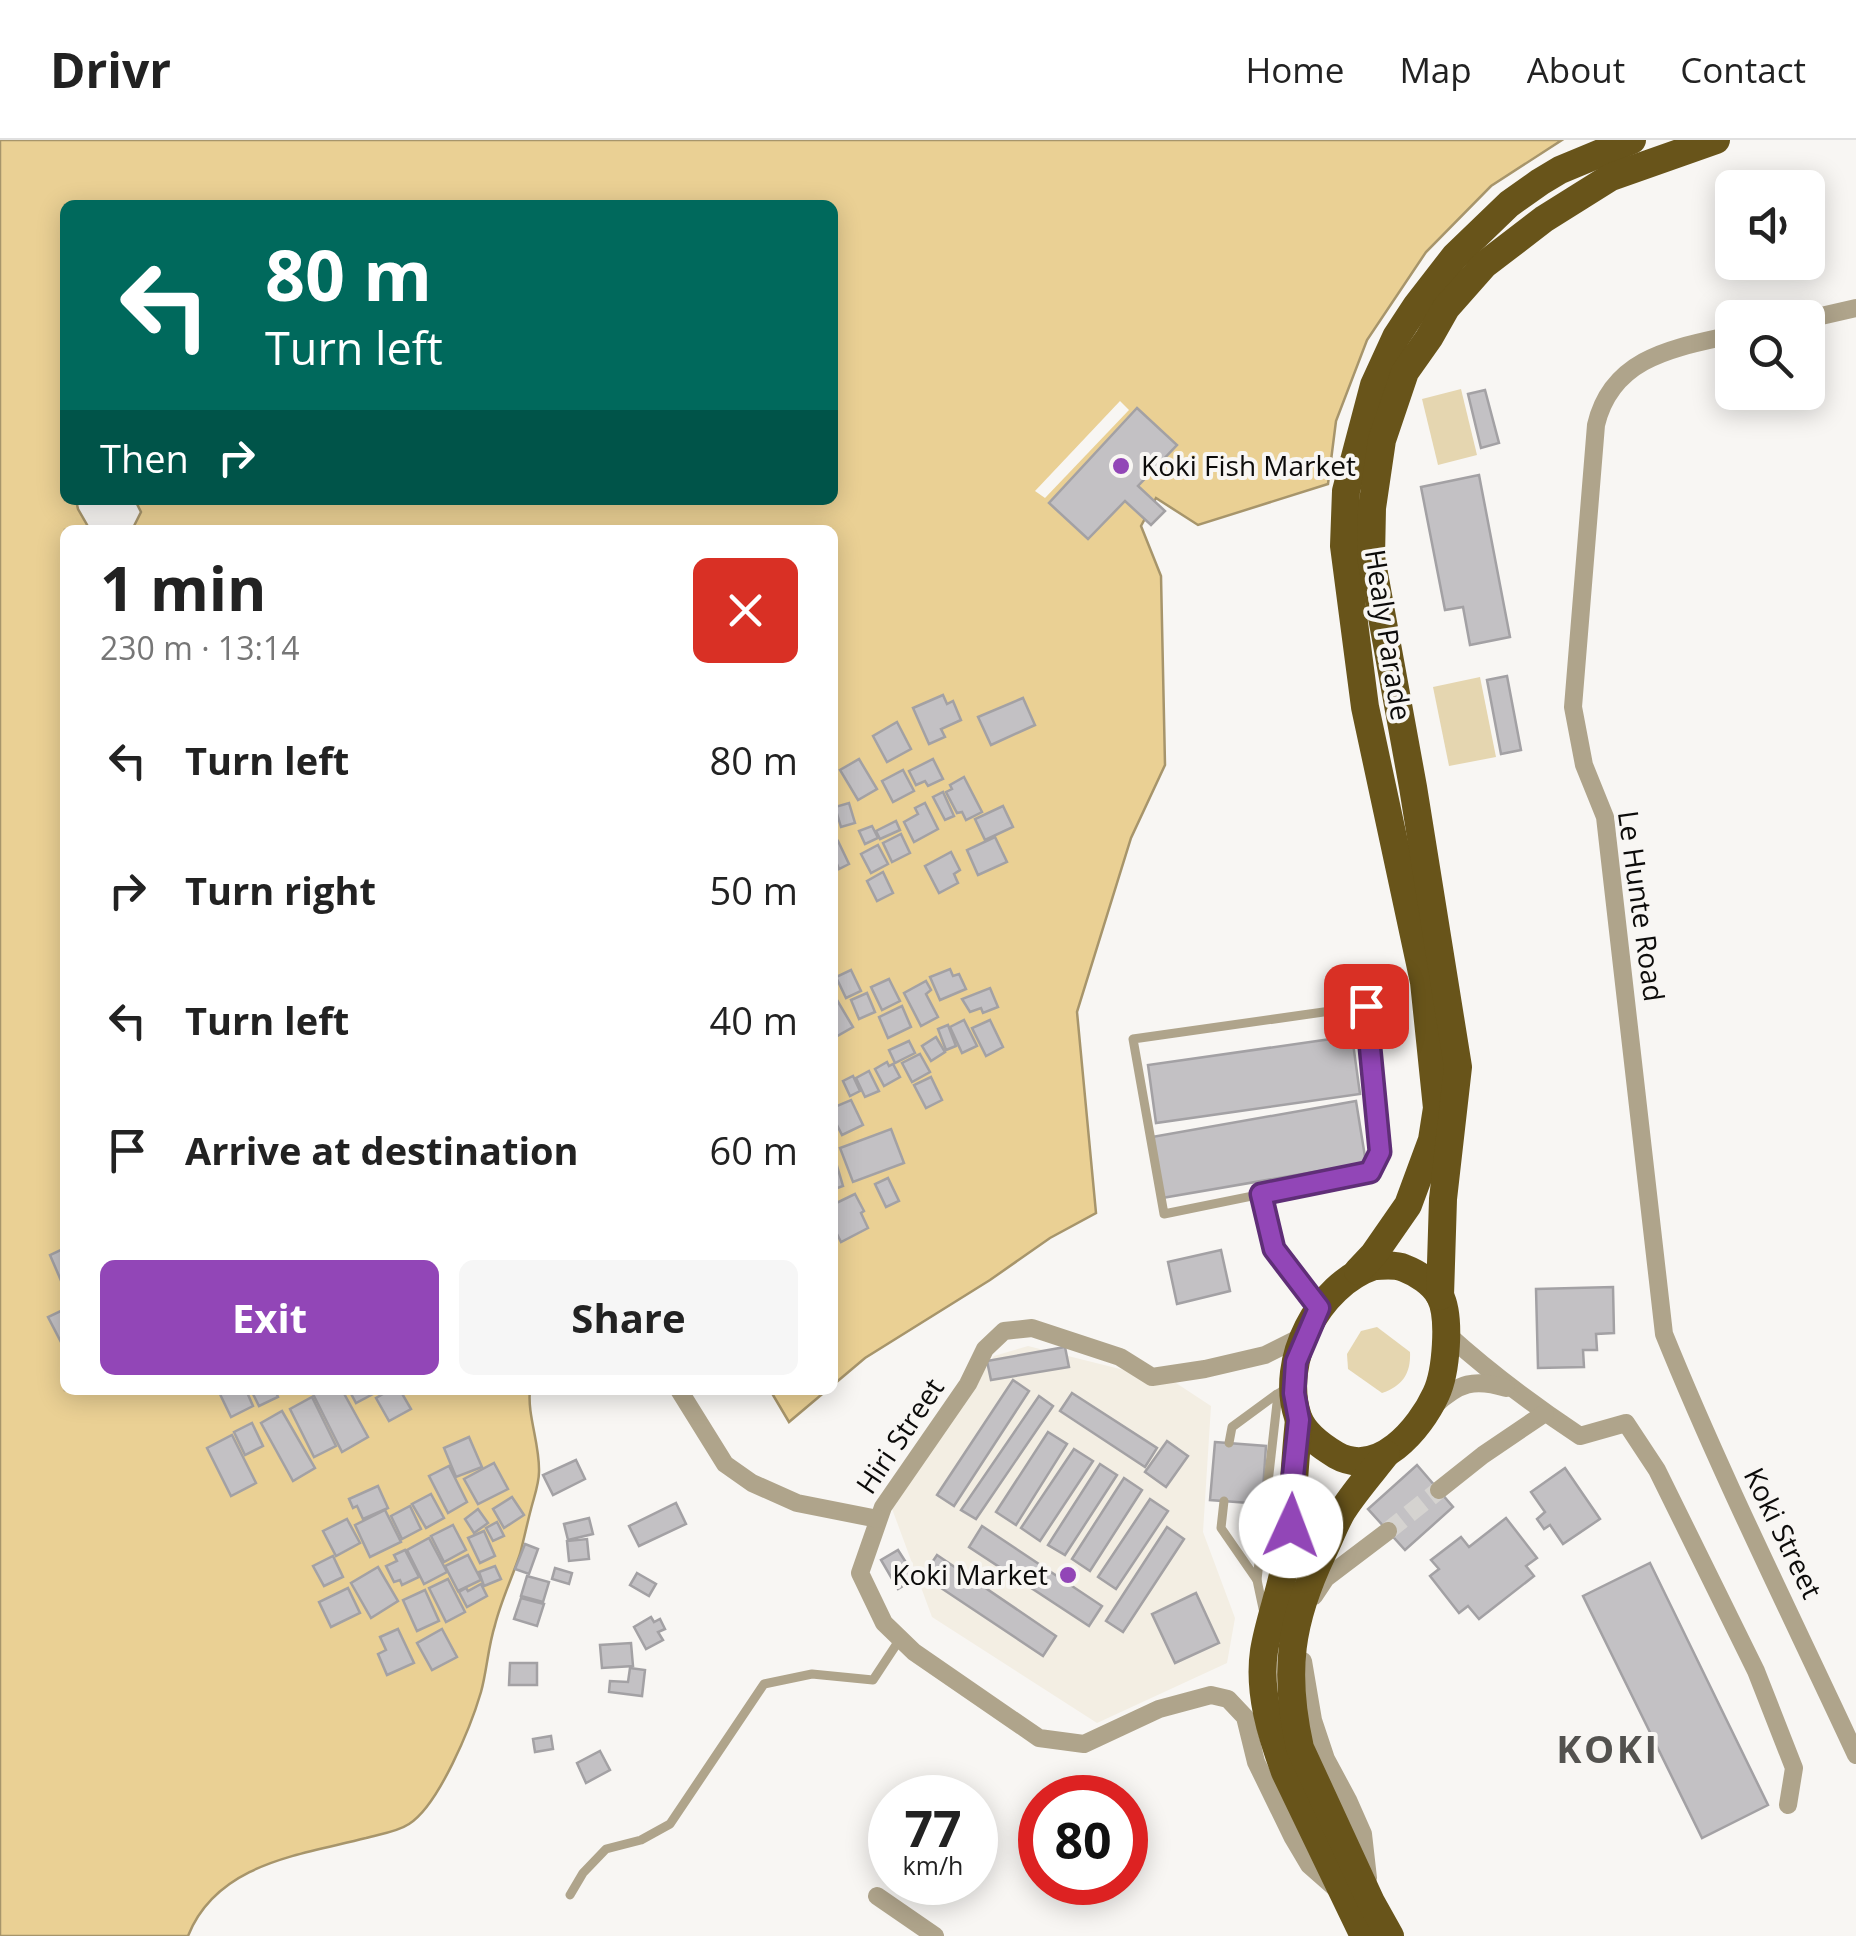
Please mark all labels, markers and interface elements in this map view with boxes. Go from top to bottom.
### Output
text: Drivr [50,37,171,102]
text: Home [1245,46,1344,93]
text: Map [1399,46,1472,93]
text: About [1527,46,1625,93]
text: Contact [1680,46,1806,93]
map controls [1715,170,1825,410]
button: sound [1715,170,1825,280]
text: 80 m [265,226,432,322]
icon: left [100,240,230,370]
button: search [1715,300,1825,410]
text: Turn left [265,317,443,378]
icon: right [209,430,264,485]
text: Then [100,432,189,484]
place label: Koki Fish Market [1141,446,1356,484]
marker: Koki Fish Market [1110,455,1132,477]
text: 1 min [100,547,267,629]
street label: Healy Parade [1357,547,1421,723]
button: close [693,558,798,663]
text: 230 m · 13:14 [100,626,299,669]
icon: left [100,733,155,788]
text: Turn left [185,734,349,786]
text: 80 m [709,734,798,786]
street label: Le Hunte Road [1610,808,1674,1004]
icon: right [100,863,155,918]
text: Turn right [185,864,376,916]
text: 50 m [709,864,798,916]
pin [1324,964,1409,1049]
icon: arrive [1339,979,1394,1034]
icon: left [100,993,155,1048]
text: Turn left [185,994,349,1046]
text: 40 m [709,994,798,1046]
icon: arrive [100,1123,155,1178]
text: Arrive at destination [185,1124,579,1176]
text: 60 m [709,1124,798,1176]
button: Exit [100,1260,439,1375]
button: Share [459,1260,798,1375]
street label: Hiri Street [847,1370,952,1501]
street label: Koki Street [1736,1461,1832,1604]
position arrow [1239,1474,1343,1578]
place label: Koki Market [892,1555,1048,1593]
marker: Koki Market [1057,1564,1079,1586]
district label: KOKI [1556,1722,1660,1774]
speed limit sign: 80 [1018,1775,1148,1905]
text: 77 [904,1794,962,1862]
text: km/h [903,1848,963,1882]

